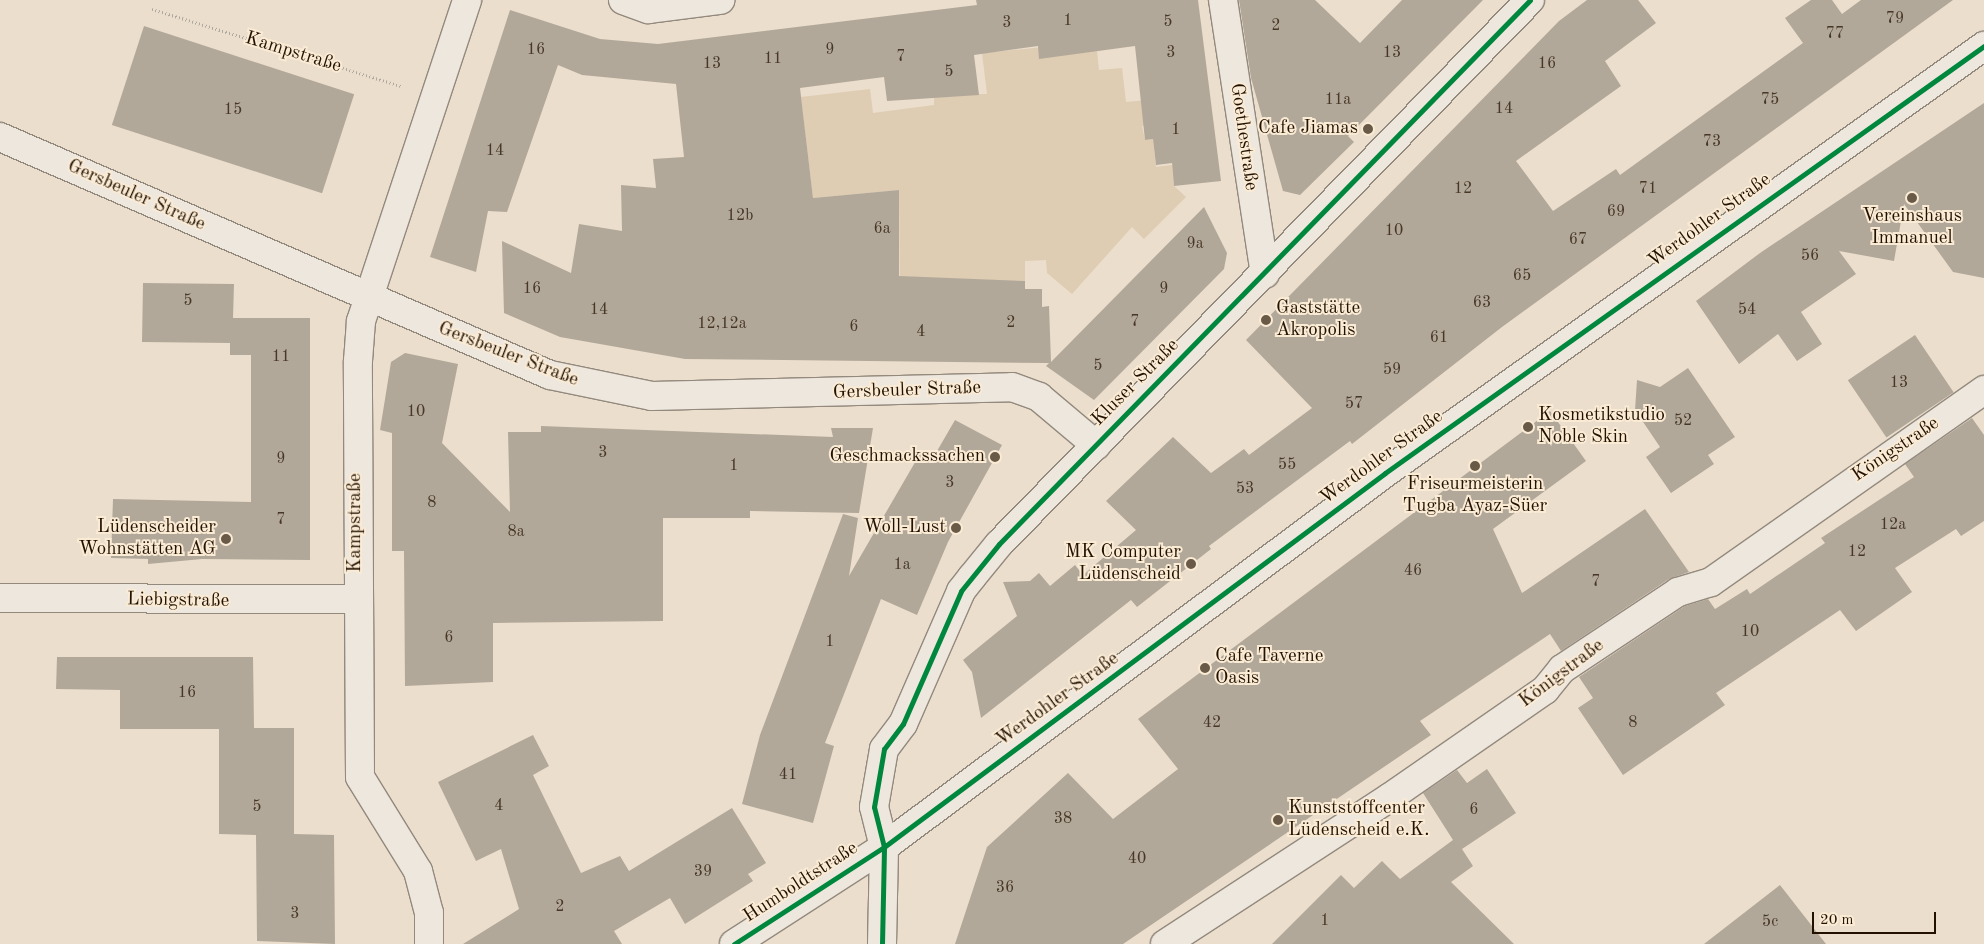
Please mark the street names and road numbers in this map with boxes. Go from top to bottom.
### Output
street label: Kampstraße [242,28,344,78]
street label: Goethestraße [1224,82,1262,192]
street label: Gersbeuler Straße [64,155,208,237]
street label: Werdohler Straße [1644,169,1776,273]
street label: Gersbeuler Straße [435,318,581,392]
street label: Kluser Straße [1088,335,1184,431]
street label: Gersbeuler Straße [832,377,982,405]
street label: Werdohler Straße [1316,406,1448,510]
street label: Königstraße [1848,413,1944,487]
street label: Kampstraße [345,473,367,573]
street label: Liebigstraße [127,589,229,613]
street label: Königstraße [1515,635,1609,713]
street label: Werdohler Straße [992,648,1124,752]
street label: Humboldtstraße [739,838,863,928]

